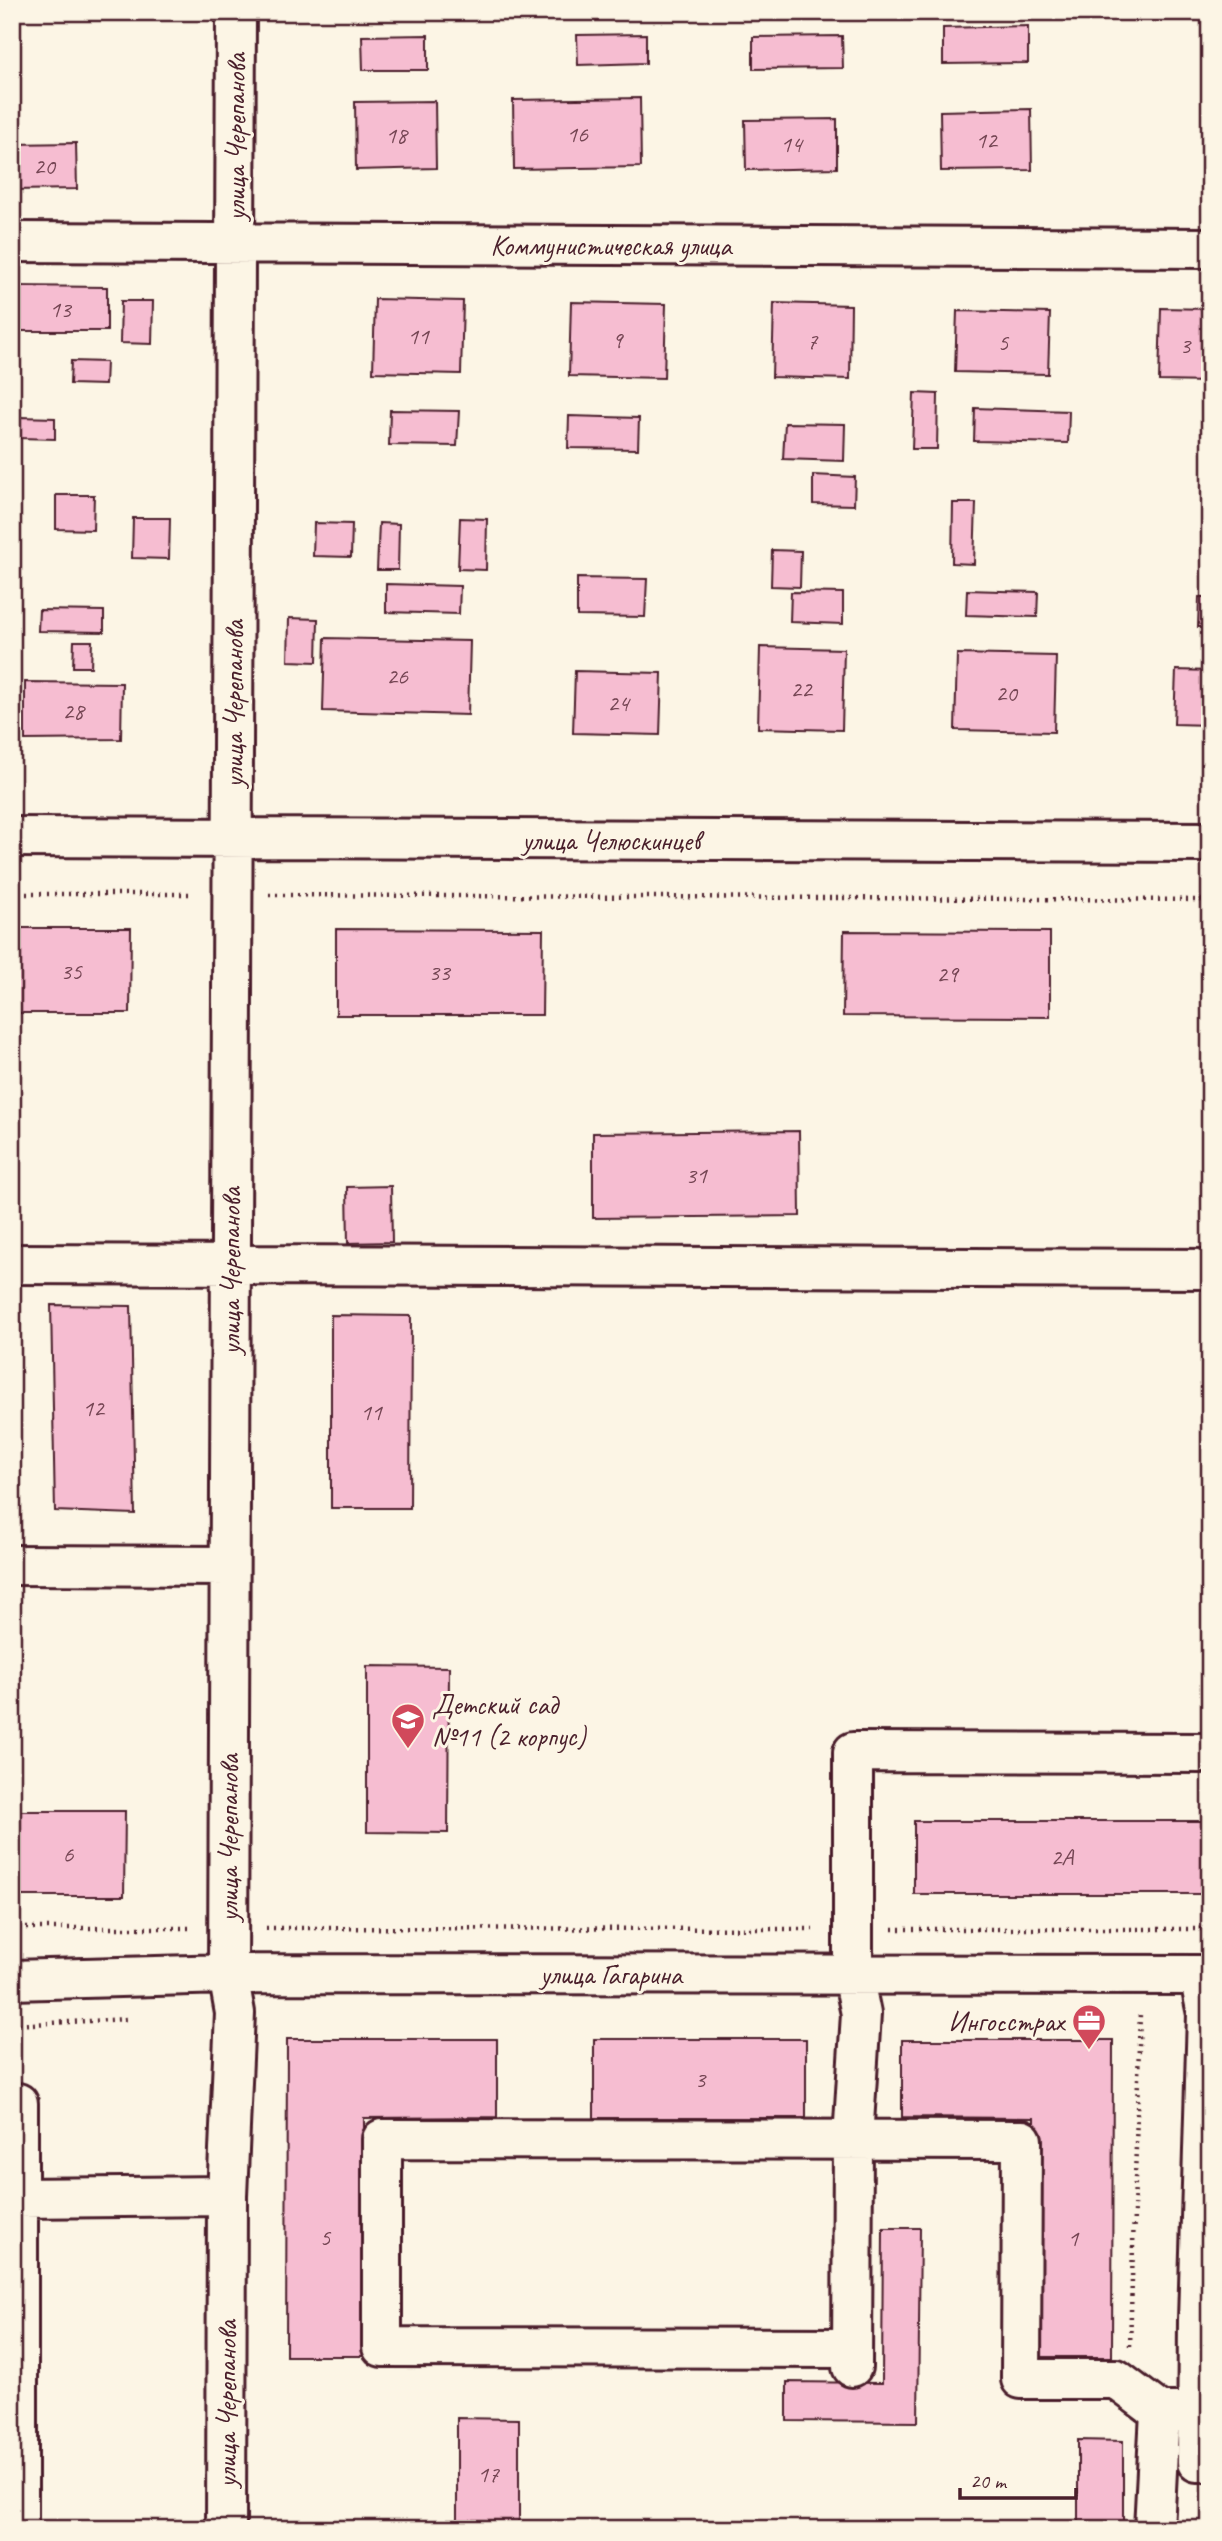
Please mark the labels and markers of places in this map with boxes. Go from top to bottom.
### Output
place label: Детский сад №11 (2 корпус) [432,1687,587,1754]
school or university icon: Детский сад №11 (2 корпус) [389,1701,427,1750]
office icon: Ингосстрах [1070,2002,1108,2051]
place label: Ингосстрах [948,2004,1066,2039]

